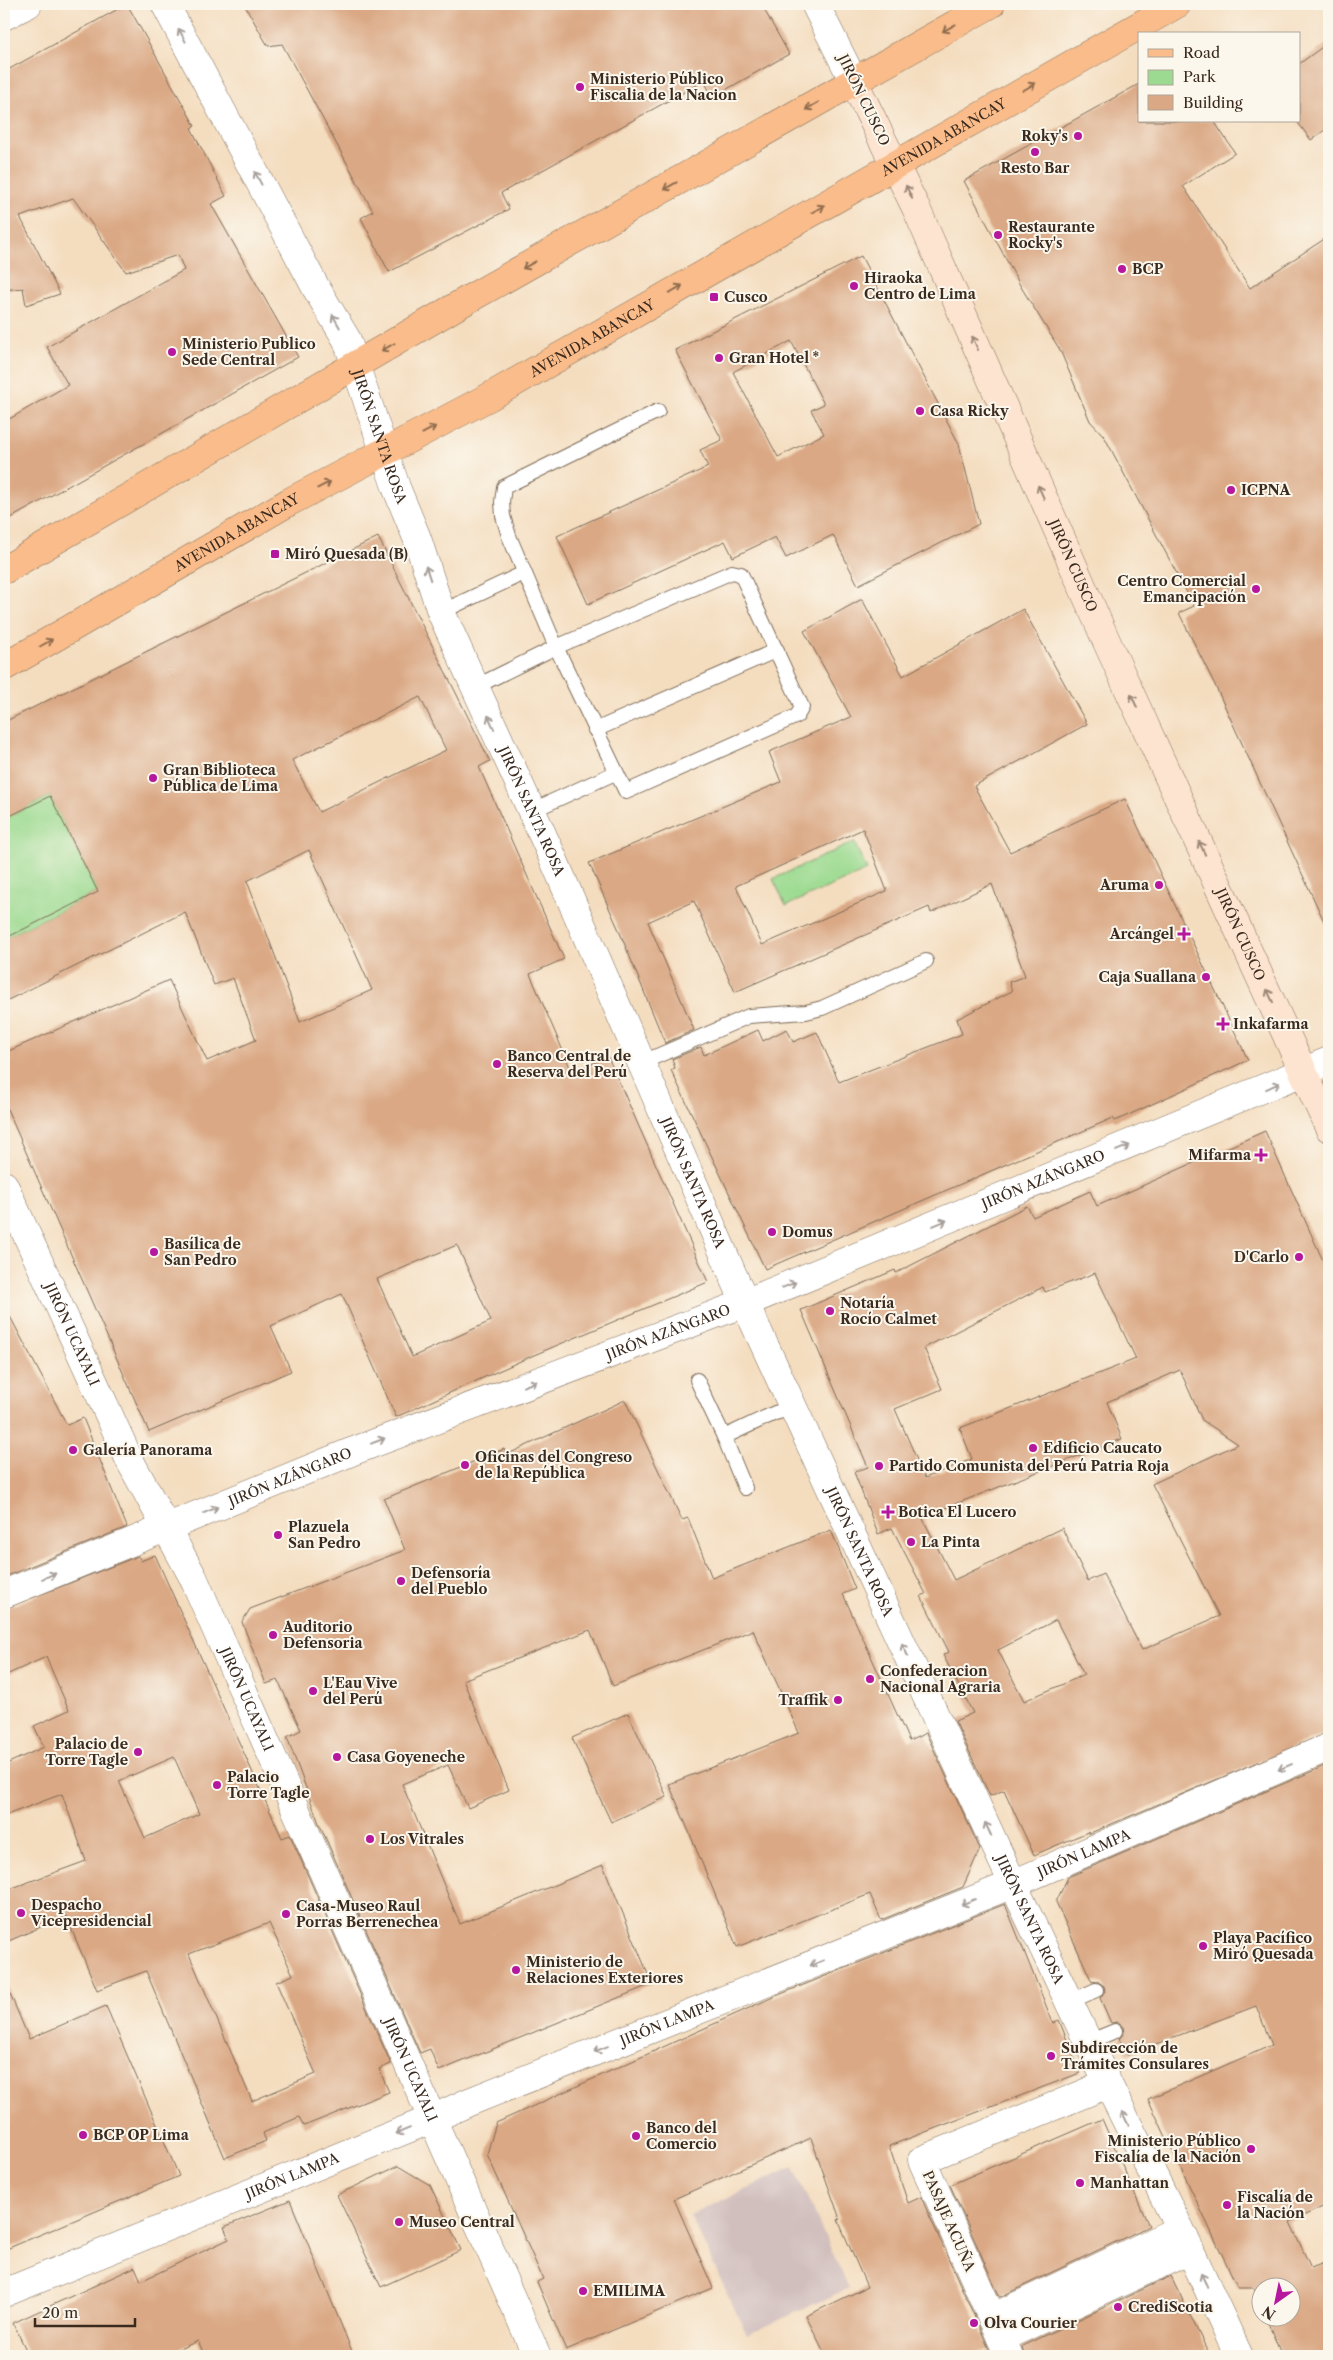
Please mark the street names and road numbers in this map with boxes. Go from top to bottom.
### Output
street label: JIRÓN CUSCO [833,49,895,149]
street label: AVENIDA ABANCAY [877,94,1011,181]
street label: AVENIDA ABANCAY [525,295,659,381]
street label: JIRÓN SANTA ROSA [348,365,411,507]
street label: AVENIDA ABANCAY [170,489,303,576]
street label: JIRÓN CUSCO [1044,514,1101,615]
street label: JIRÓN SANTA ROSA [494,742,569,880]
street label: JIRÓN CUSCO [1211,883,1269,983]
street label: JIRÓN SANTA ROSA [656,1113,729,1251]
street label: JIRÓN AZÁNGARO [977,1146,1107,1214]
street label: JIRÓN UCAYALI [40,1278,104,1389]
street label: JIRÓN AZÁNGARO [602,1300,733,1364]
street label: JIRÓN AZÁNGARO [224,1444,354,1511]
street label: JIRÓN SANTA ROSA [821,1482,898,1620]
street label: JIRÓN UCAYALI [215,1643,278,1754]
street label: JIRÓN LAMPA [1033,1825,1134,1882]
street label: JIRÓN SANTA ROSA [991,1850,1068,1987]
street label: JIRÓN LAMPA [615,1996,717,2050]
street label: JIRÓN UCAYALI [379,2013,441,2124]
street label: JIRÓN LAMPA [241,2149,342,2204]
street label: PASAJE ACUÑA [919,2167,980,2275]

